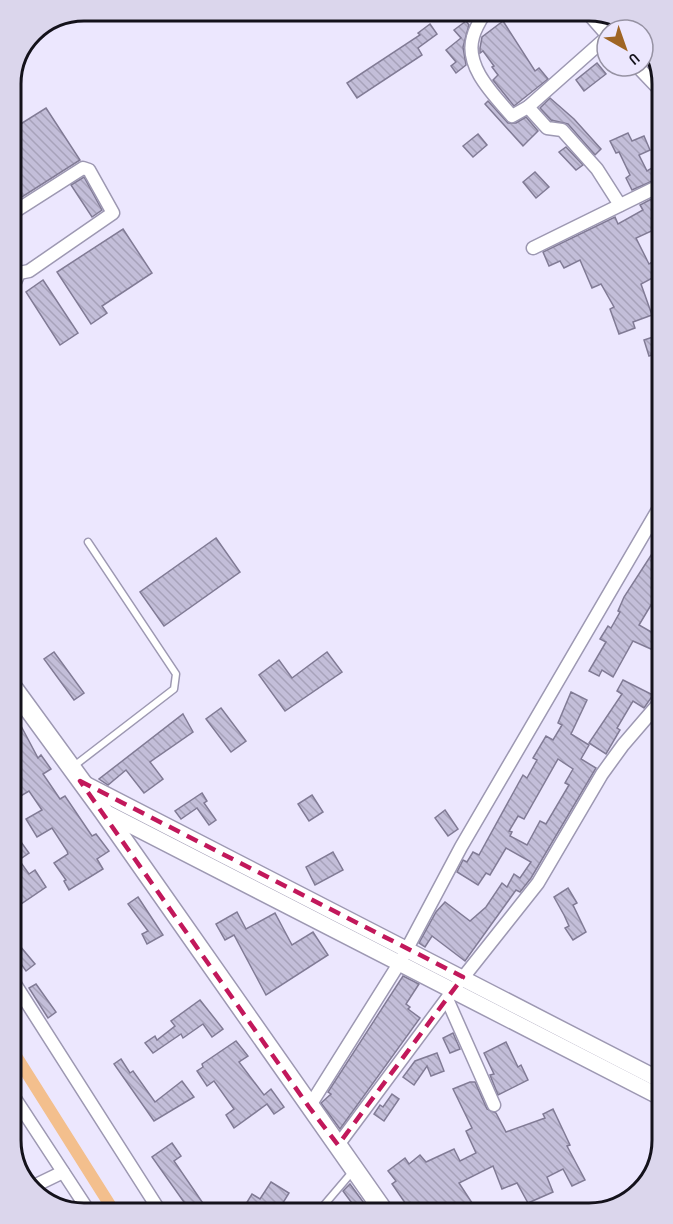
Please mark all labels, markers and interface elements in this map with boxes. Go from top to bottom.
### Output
north arrow [595,18,655,78]
text: U [624,48,643,68]

